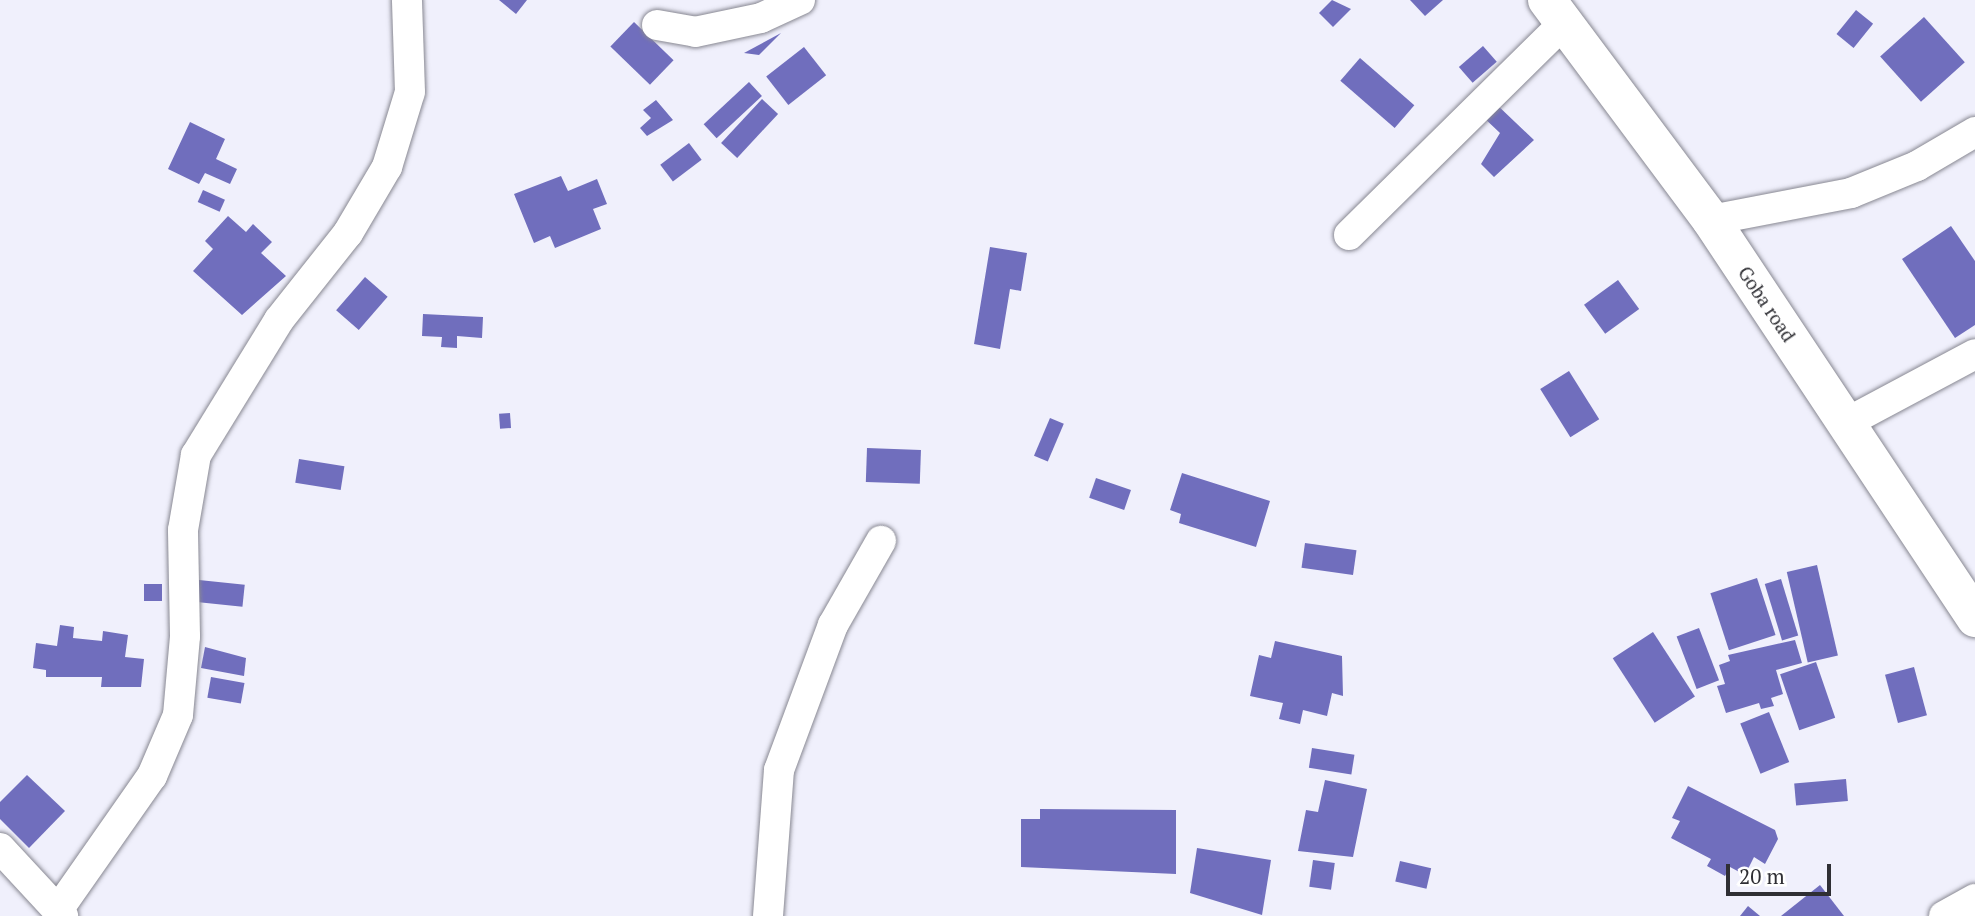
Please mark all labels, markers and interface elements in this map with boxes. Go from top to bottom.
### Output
street label: Goba road [1733,262,1801,346]
scale bar [1730,850,1835,894]
text: 20 m [1739,862,1785,890]

